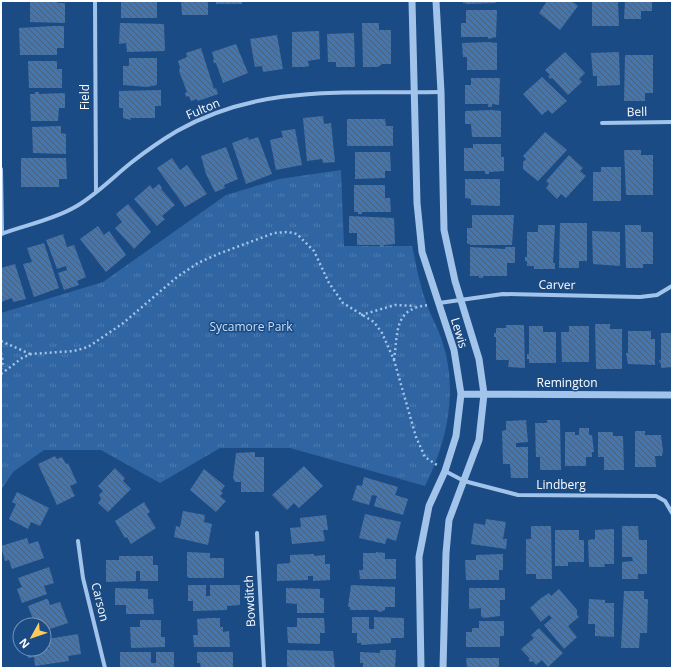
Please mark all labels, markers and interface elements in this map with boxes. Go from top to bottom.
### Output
street label: Field [76,84,93,110]
street label: Fulton [183,94,222,123]
street label: Bell [627,103,647,120]
street label: Carver [538,276,576,293]
street label: Lewis [447,316,472,350]
park label: Sycamore Park [209,318,293,335]
street label: Remington [536,374,598,391]
street label: Lindberg [536,476,586,493]
street label: Bowditch [240,575,259,627]
street label: Carson [87,581,114,623]
north arrow [12,617,52,657]
text: N [15,635,33,652]

